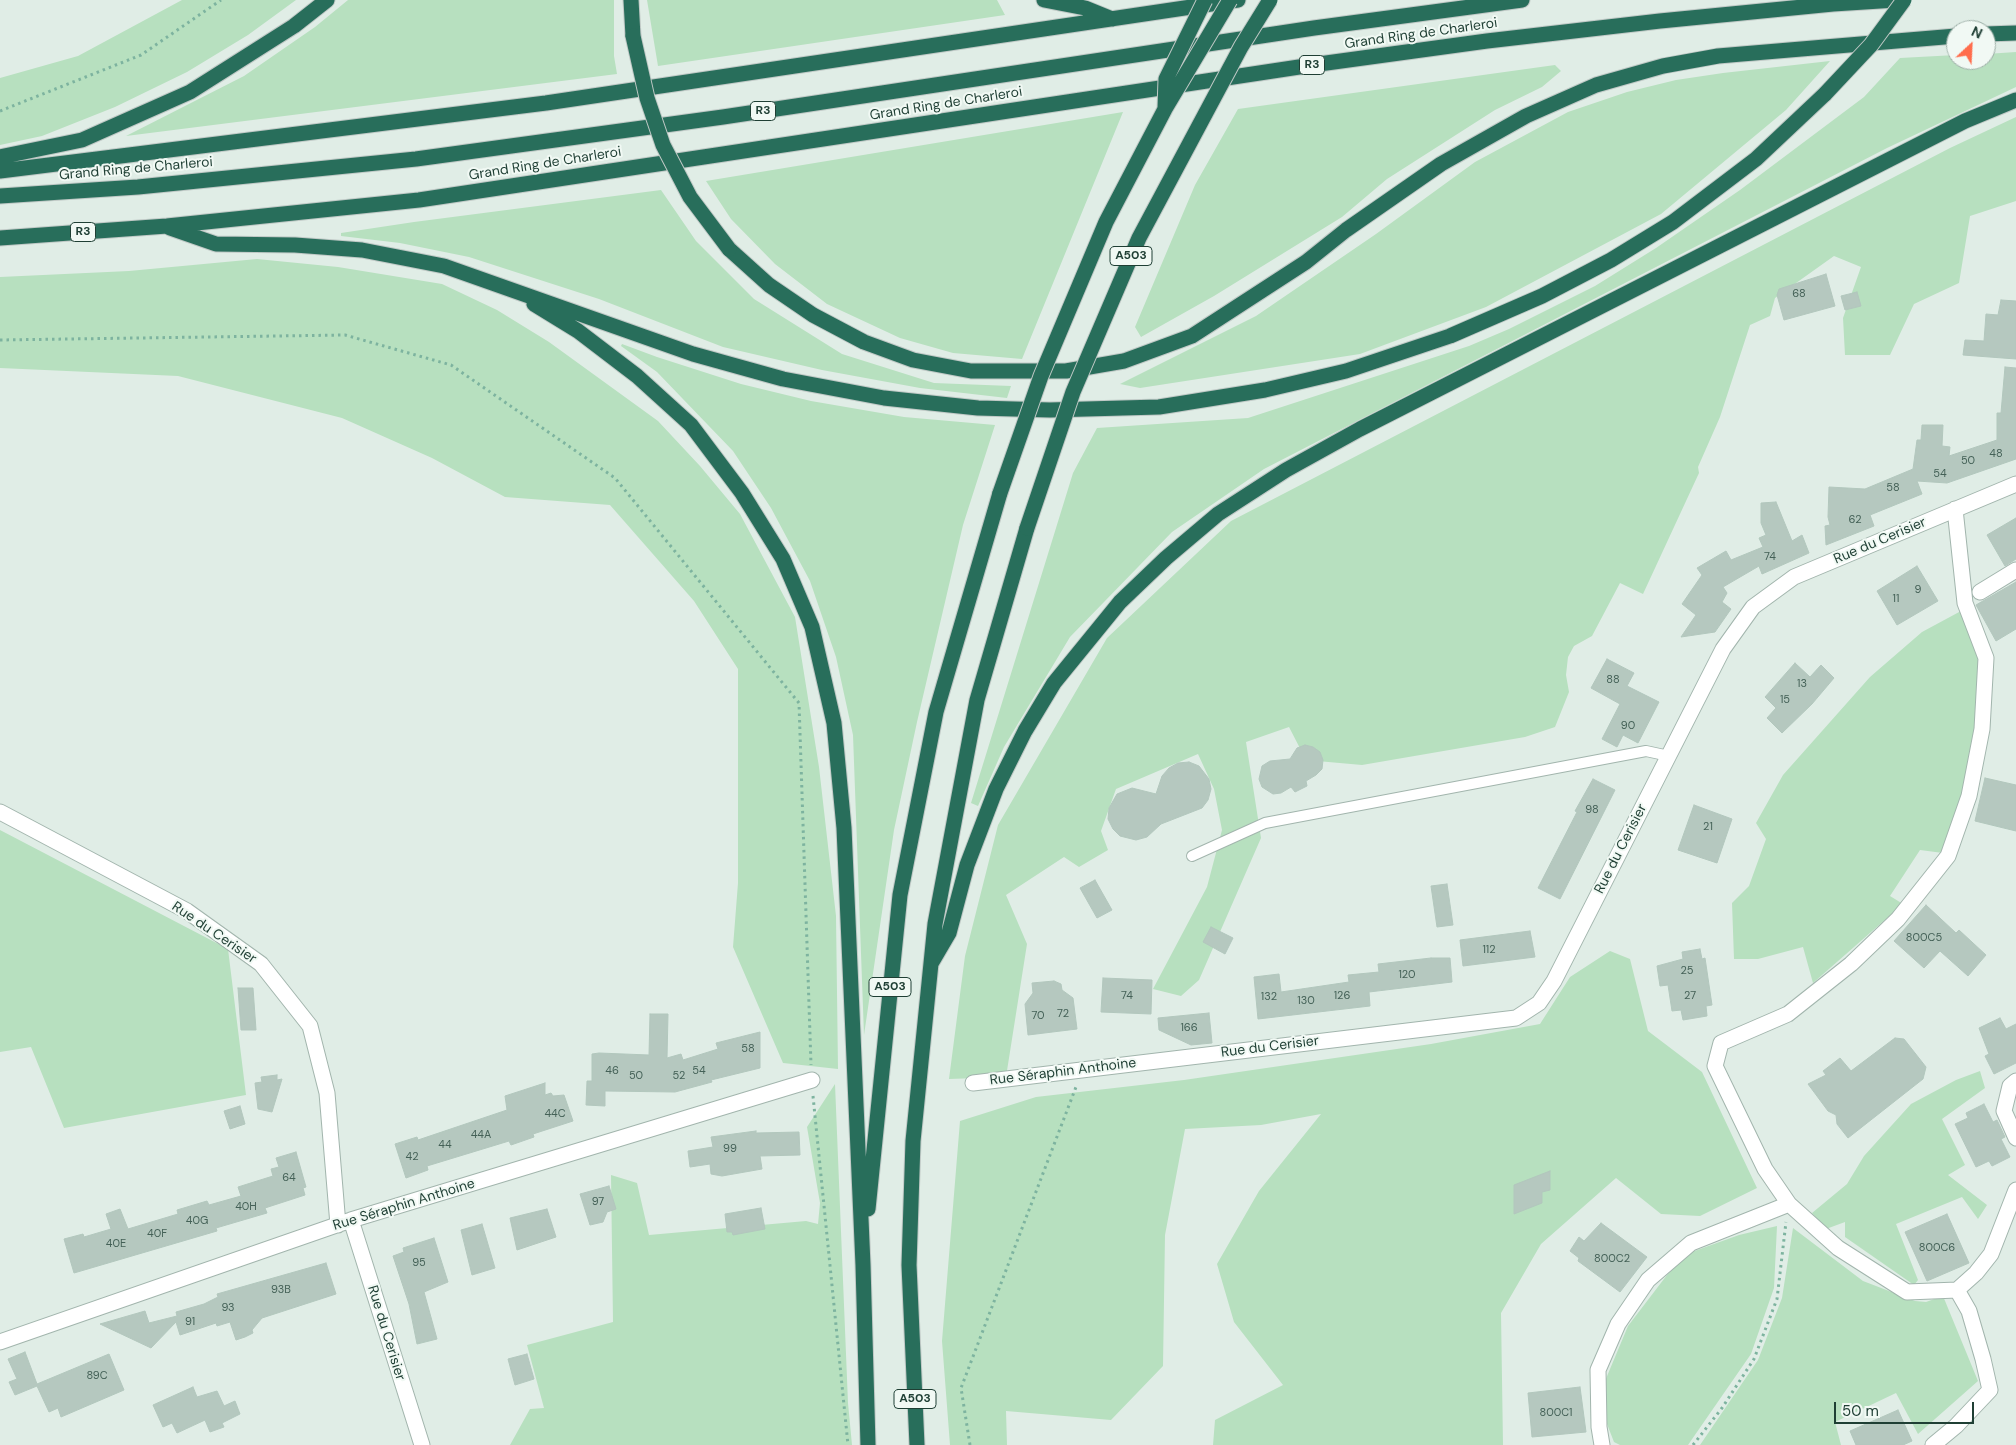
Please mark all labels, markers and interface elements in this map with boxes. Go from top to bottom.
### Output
street label: Grand Ring de Charleroi [1343,15,1499,53]
north arrow [1946,20,1996,70]
text: N [1968,22,1985,43]
road number: R3 [1300,56,1324,74]
street label: Grand Ring de Charleroi [869,84,1023,124]
road number: R3 [750,102,776,120]
street label: Grand Ring de Charleroi [468,144,622,184]
street label: Grand Ring de Charleroi [58,154,214,184]
road number: R3 [70,222,96,242]
road number: A503 [1110,247,1152,266]
house number: 68 [1792,287,1806,301]
house number: 48 [1989,447,2003,461]
house number: 50 [1961,454,1975,468]
house number: 54 [1933,467,1947,481]
house number: 58 [1886,481,1900,495]
house number: 62 [1849,513,1861,527]
street label: Rue du Cerisier [1831,514,1929,568]
house number: 74 [1764,550,1776,564]
house number: 9 [1915,583,1921,597]
house number: 11 [1893,592,1899,606]
house number: 88 [1606,673,1620,687]
house number: 13 [1797,677,1807,691]
house number: 15 [1780,693,1790,707]
house number: 90 [1621,719,1635,733]
street label: Rue du Cerisier [1591,801,1651,897]
house number: 98 [1585,803,1599,817]
house number: 21 [1703,820,1713,834]
street label: Rue du Cerisier [168,898,260,968]
house number: 800C5 [1906,931,1942,945]
house number: 112 [1482,943,1496,957]
house number: 25 [1680,964,1694,978]
house number: 120 [1398,968,1416,982]
road number: A503 [869,978,911,996]
house number: 74 [1121,989,1133,1003]
house number: 126 [1334,989,1350,1003]
house number: 27 [1684,989,1696,1003]
house number: 132 [1261,990,1277,1004]
house number: 130 [1297,994,1315,1008]
house number: 72 [1057,1007,1069,1021]
house number: 70 [1031,1009,1045,1023]
house number: 166 [1180,1021,1198,1035]
street label: Rue du Cerisier [1220,1033,1320,1061]
house number: 58 [741,1042,755,1056]
street label: Rue Séraphin Anthoine [989,1055,1137,1089]
house number: 46 [605,1064,619,1078]
house number: 54 [692,1064,706,1078]
house number: 50 [629,1069,643,1083]
house number: 52 [673,1069,685,1083]
house number: 44C [544,1107,566,1121]
house number: 44A [471,1128,491,1142]
house number: 44 [438,1138,452,1152]
house number: 99 [723,1142,737,1156]
house number: 42 [405,1150,419,1164]
house number: 64 [282,1171,296,1185]
street label: Rue Séraphin Anthoine [331,1175,477,1235]
house number: 97 [592,1195,604,1209]
house number: 40H [235,1200,257,1214]
house number: 40G [186,1214,208,1228]
house number: 40F [147,1227,167,1241]
house number: 40E [106,1237,126,1251]
house number: 800C6 [1919,1241,1955,1255]
house number: 800C2 [1594,1252,1630,1266]
house number: 95 [412,1256,426,1270]
house number: 93B [271,1283,291,1297]
street label: Rue du Cerisier [364,1283,408,1383]
house number: 93 [221,1301,235,1315]
house number: 91 [185,1315,195,1329]
house number: 89C [86,1369,108,1383]
road number: A503 [894,1390,936,1408]
scale bar [1836,1392,1976,1424]
text: 50 m [1842,1401,1879,1421]
house number: 800C1 [1539,1406,1573,1420]

